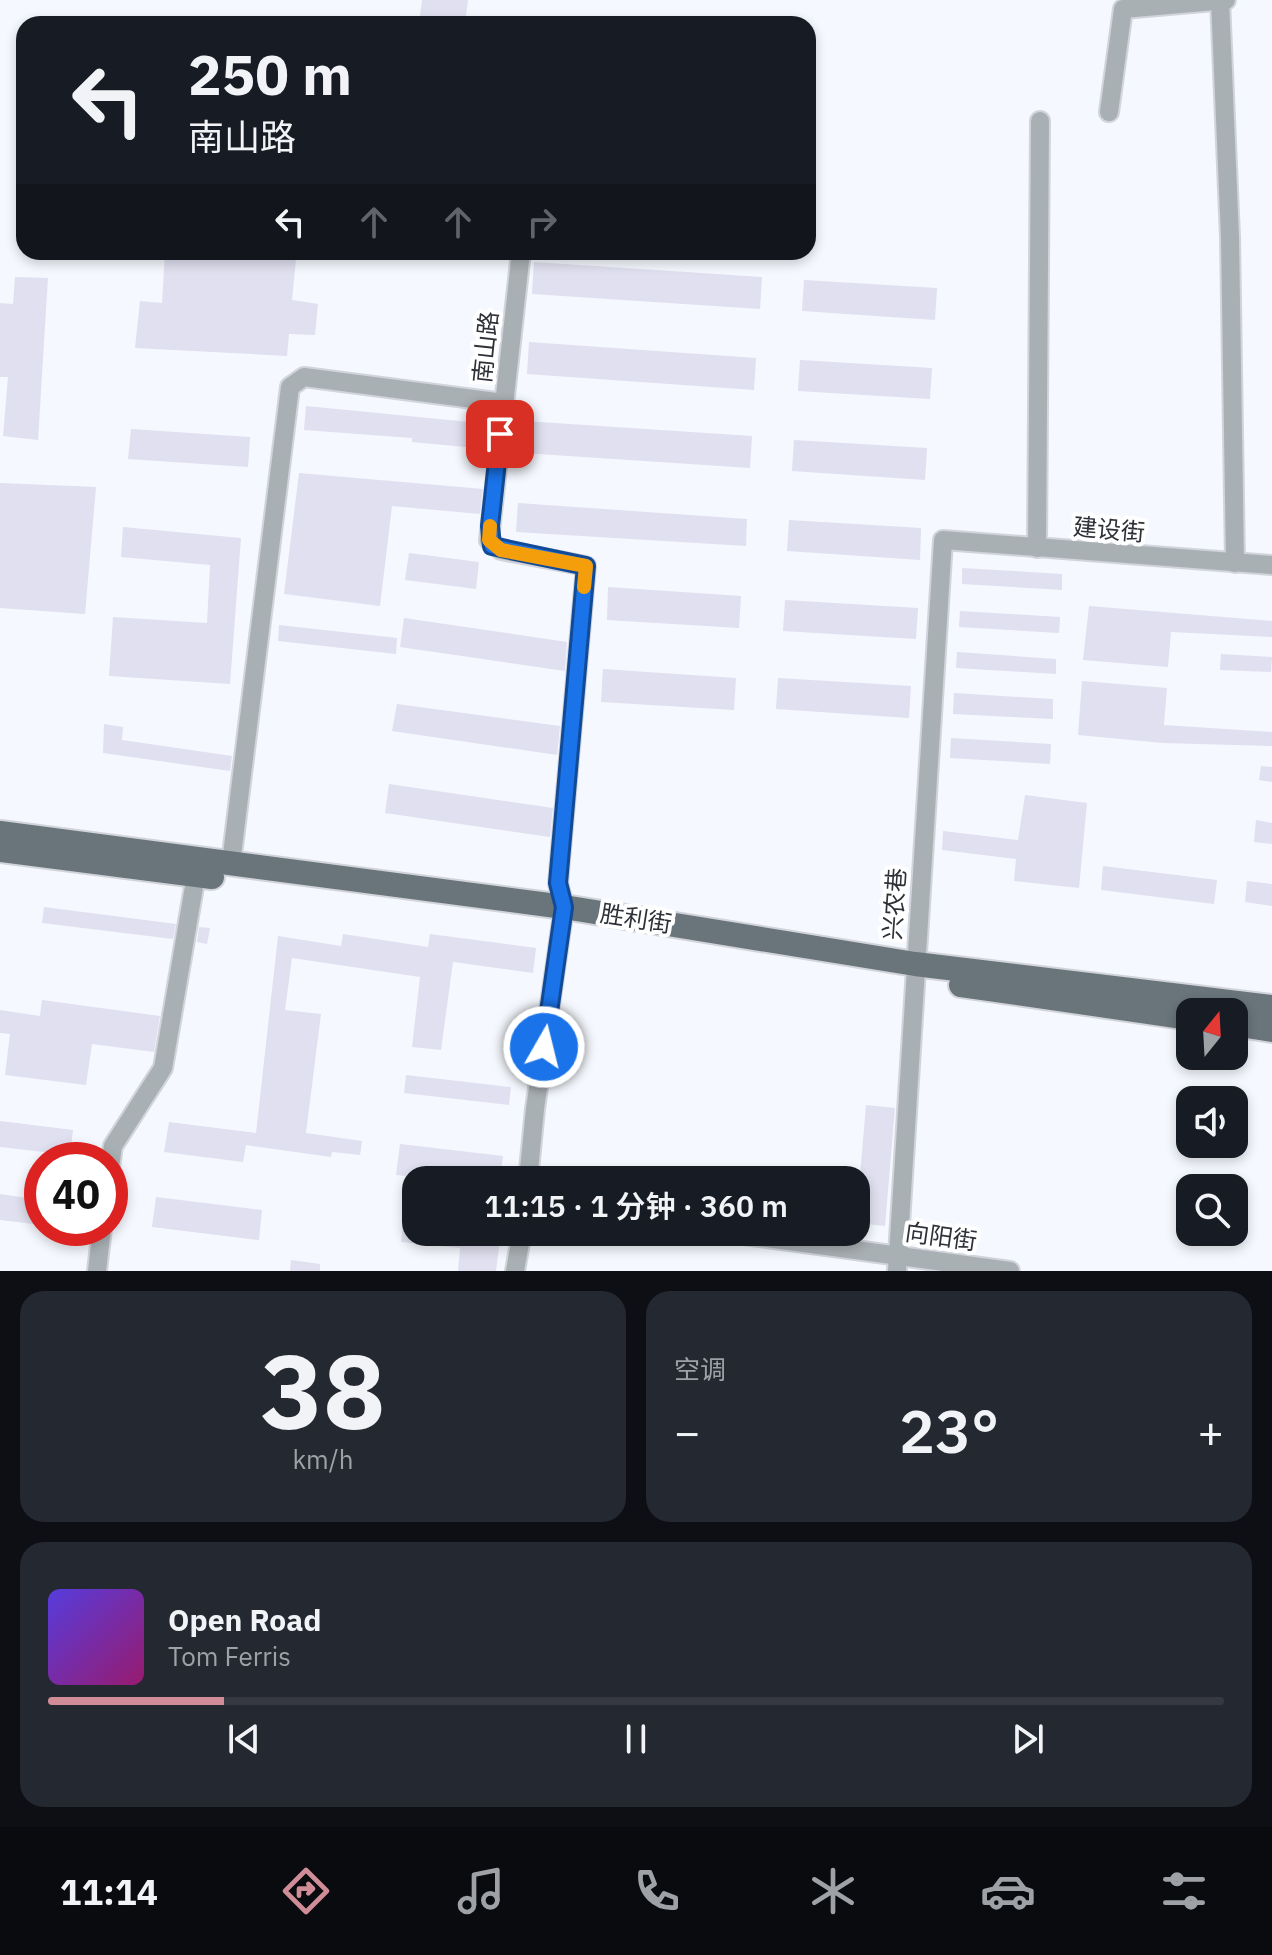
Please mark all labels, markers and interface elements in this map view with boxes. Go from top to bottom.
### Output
text: 250 m [188,38,352,110]
icon: left [56,48,160,152]
text: 南山路 [188,113,296,160]
icon: left [268,200,312,244]
icon: ahead [352,200,396,244]
icon: ahead [436,200,480,244]
icon: right [520,200,564,244]
street label: 南山路 [465,309,505,384]
pin [466,400,534,468]
icon: arrive [478,412,522,456]
street label: 建设街 [1072,510,1146,548]
street label: 兴农巷 [876,867,912,941]
street label: 胜利街 [598,897,674,939]
north arrow [1176,998,1248,1070]
map controls [1176,998,1248,1246]
position arrow [502,1005,586,1089]
button: sound [1176,1086,1248,1158]
speed limit sign: 40 [24,1142,128,1246]
button: search [1176,1174,1248,1246]
text: 11:15 · 1 分钟 · 360 m [484,1186,788,1225]
street label: 向阳街 [903,1215,979,1257]
text: 38 [261,1322,385,1458]
text: 空调 [674,1352,726,1386]
text: 23° [899,1391,999,1470]
text: − [674,1403,700,1460]
text: + [1198,1403,1224,1460]
text: km/h [292,1442,354,1476]
text: Open Road [168,1600,321,1639]
text: Tom Ferris [168,1639,291,1673]
icon: previous [222,1717,266,1761]
icon: pause [614,1717,658,1761]
icon: next [1006,1717,1050,1761]
icon: directions [278,1863,334,1919]
icon: music [453,1863,509,1919]
icon: phone [629,1863,685,1919]
icon: climate [805,1863,861,1919]
icon: car [980,1863,1036,1919]
icon: filters [1156,1863,1212,1919]
text: 11:14 [60,1868,158,1915]

